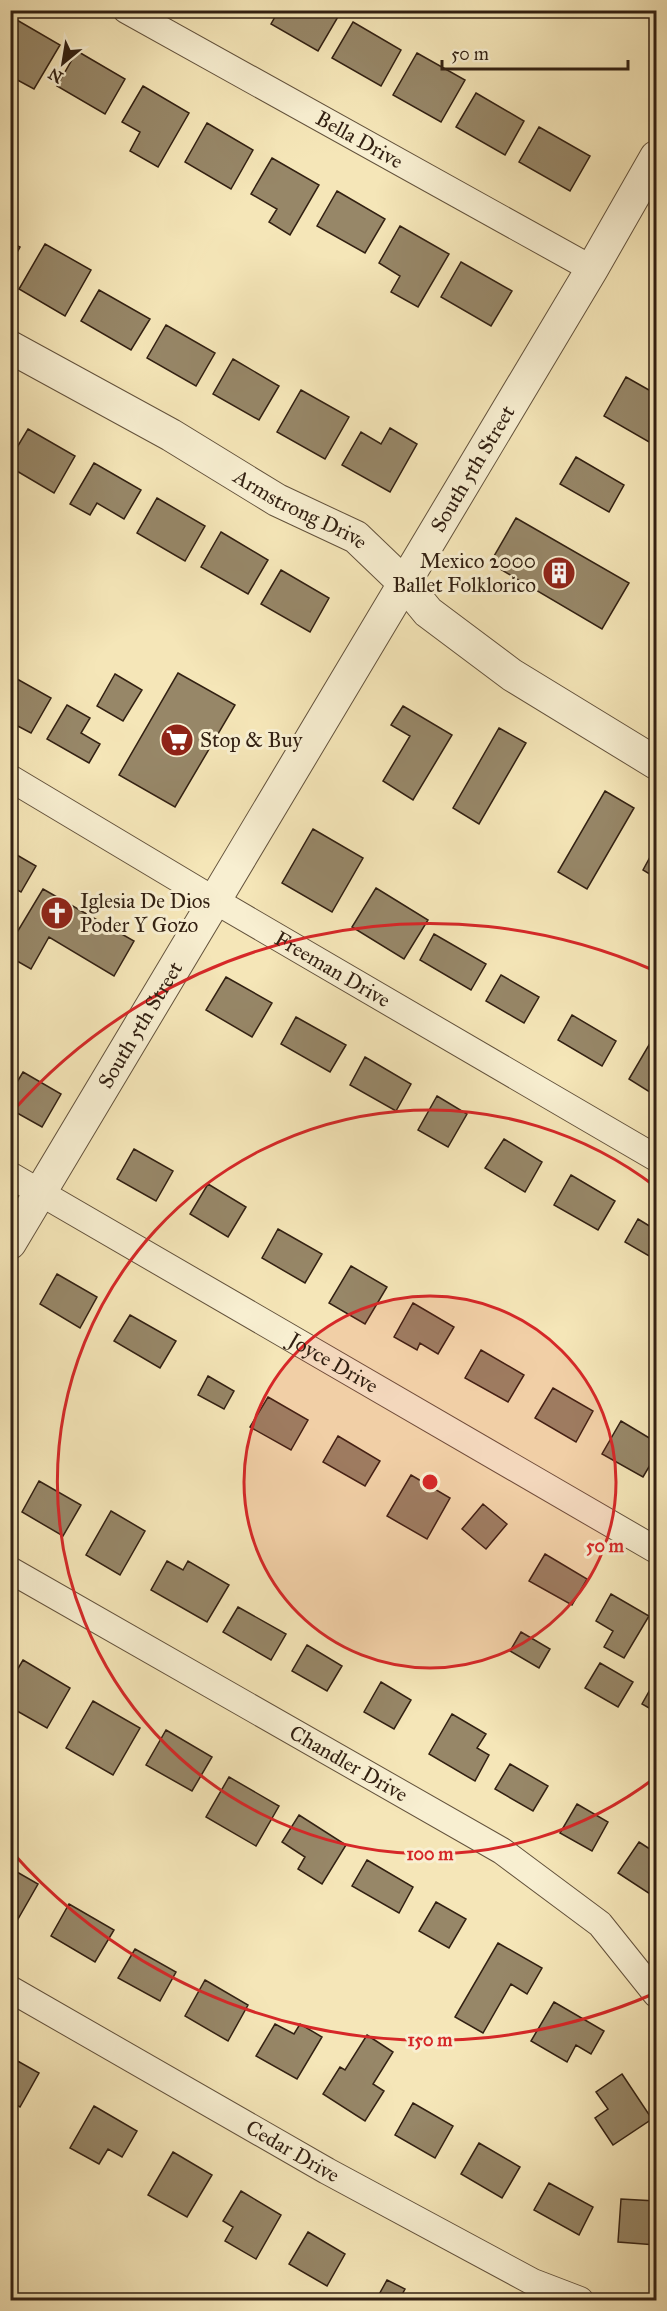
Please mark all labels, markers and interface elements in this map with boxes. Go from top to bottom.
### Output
north arrow [33,33,93,93]
scale bar [442,33,628,71]
text: 50 m [451,43,489,65]
text: N [45,64,66,87]
street label: Bella Drive [311,105,408,175]
street label: South 5th Street [425,400,521,537]
street label: Armstrong Drive [228,463,374,555]
place label: Mexico 2000 Ballet Folklorico [392,548,536,598]
building icon: Mexico 2000 Ballet Folklorico [541,555,577,591]
supermarket icon: Stop & Buy [159,722,195,758]
place label: Stop & Buy [200,727,304,753]
place label: Iglesia De Dios Poder Y Gozo [80,888,210,938]
church icon: Iglesia De Dios Poder Y Gozo [39,895,75,931]
street label: Freeman Drive [270,925,395,1013]
street label: South 5th Street [92,956,188,1093]
street label: Joyce Drive [282,1326,383,1399]
centre of rings [420,1472,440,1492]
text: 50 m [586,1535,625,1557]
street label: Chandler Drive [285,1719,413,1808]
text: 100 m [407,1843,454,1865]
text: 150 m [408,2029,453,2051]
street label: Cedar Drive [241,2114,344,2188]

